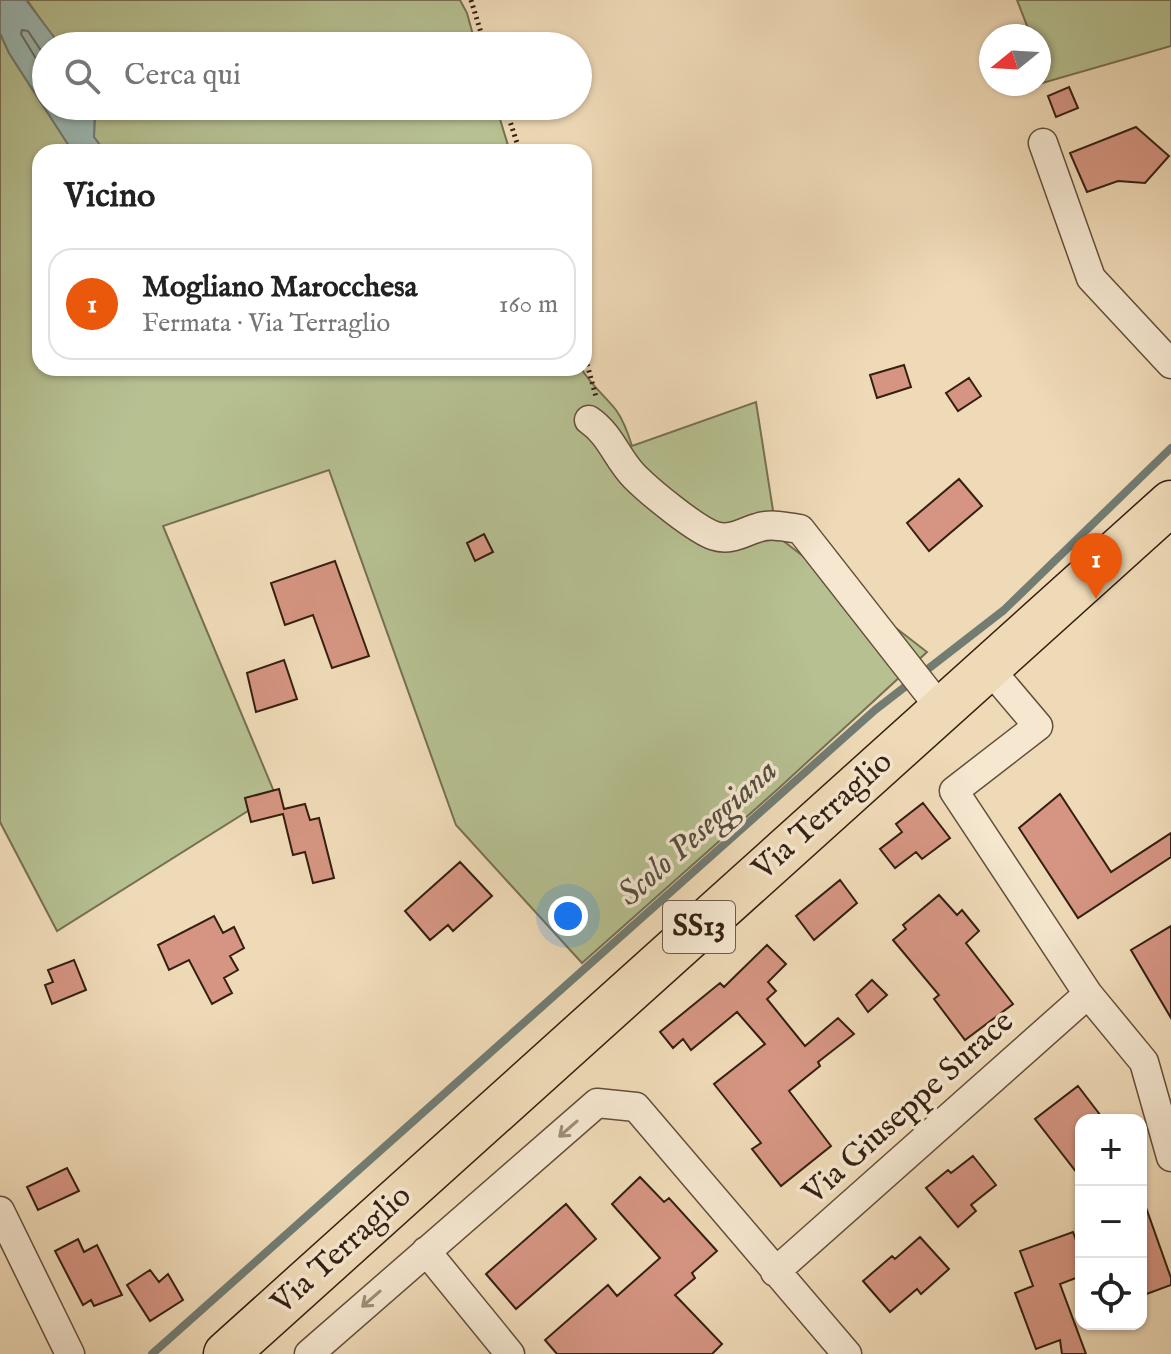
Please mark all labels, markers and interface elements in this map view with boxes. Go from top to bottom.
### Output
north arrow [979,24,1051,96]
search box [32,32,592,120]
icon: search [60,54,104,98]
text: Cerca qui [124,57,241,95]
text: Vicino [64,175,155,218]
text: Mogliano Marocchesa [142,269,418,307]
text: 1 [87,288,97,321]
text: 160 m [499,288,558,321]
text: Fermata · Via Terraglio [142,307,390,340]
pin: 1 [1070,533,1122,599]
street label: Via Terraglio [744,742,902,890]
water label: Scolo Peseggiana [609,750,787,916]
your location [548,896,588,936]
road number: SS13 [663,901,735,953]
street label: Via Giuseppe Surace [794,1002,1023,1214]
map controls [1075,1114,1147,1330]
button: + [1075,1114,1147,1186]
one-way arrow [558,1120,578,1138]
street label: Via Terraglio [263,1176,421,1324]
button: − [1075,1186,1147,1258]
button: locate [1075,1258,1147,1330]
one-way arrow [362,1290,382,1308]

